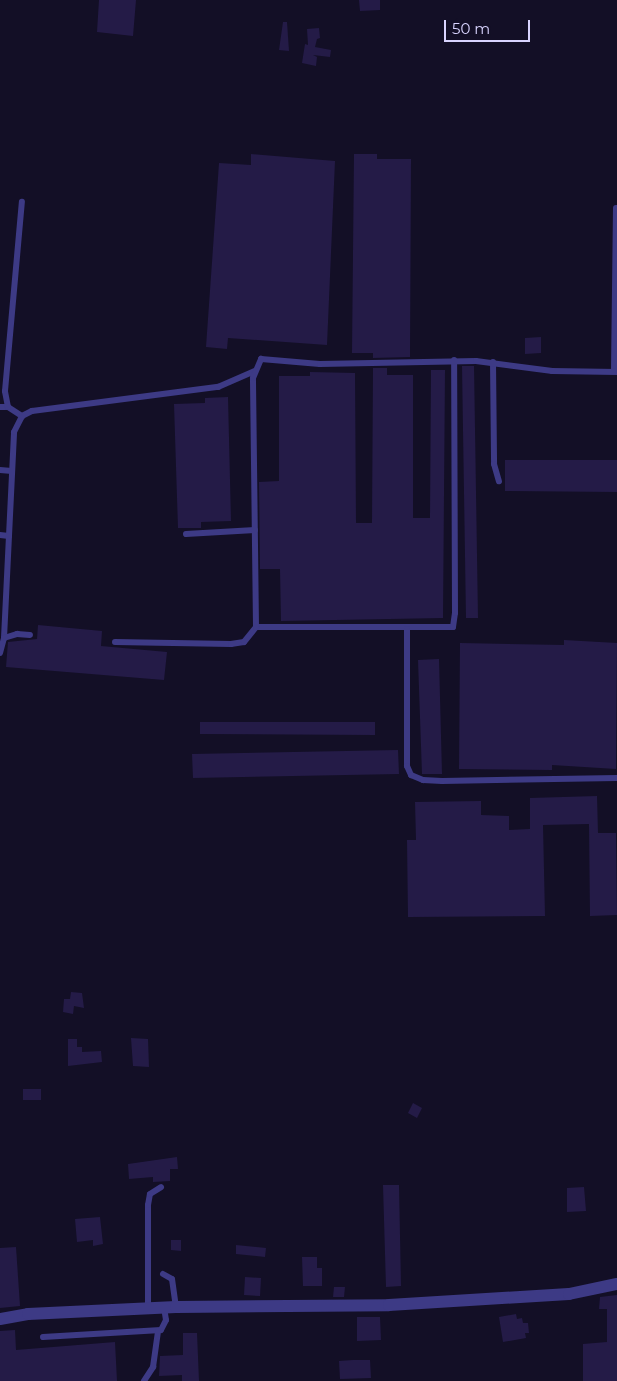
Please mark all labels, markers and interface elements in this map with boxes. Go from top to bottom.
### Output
scale bar [447,10,533,42]
text: 50 m [452,19,490,38]

